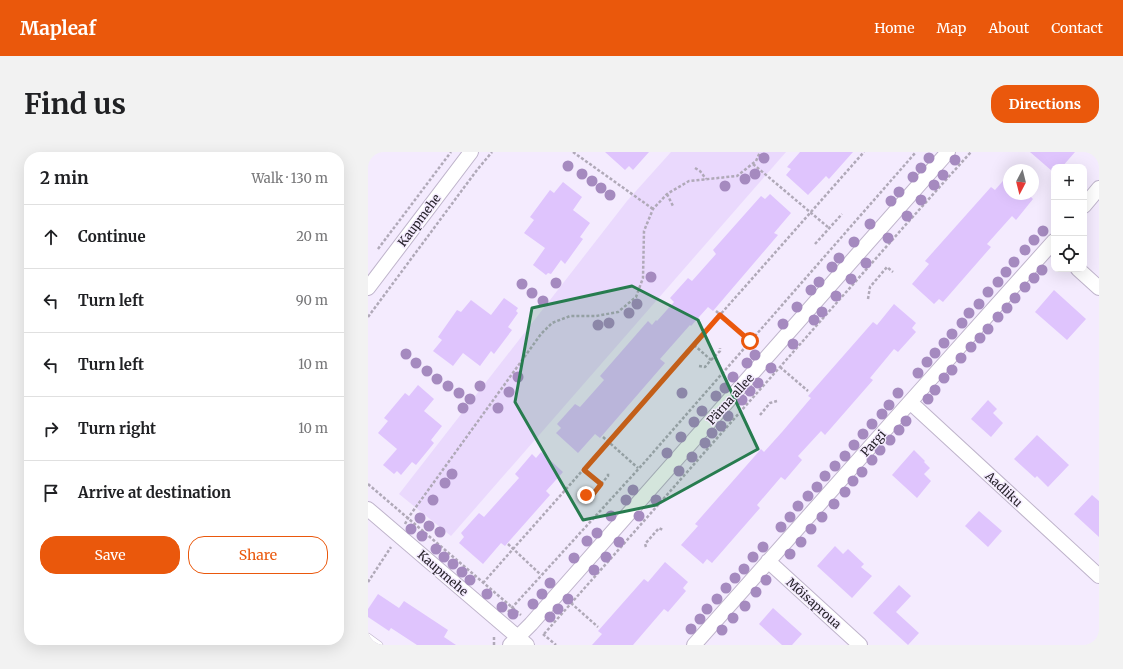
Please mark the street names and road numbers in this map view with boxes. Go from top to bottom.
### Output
street label: Kaupmehe [394,191,444,249]
street label: Pärna allee [703,370,757,428]
street label: Pargi [857,427,889,459]
street label: Aadliku [982,467,1026,510]
street label: Kaupmehe [415,547,471,599]
street label: Mõisaproua [784,575,845,632]

